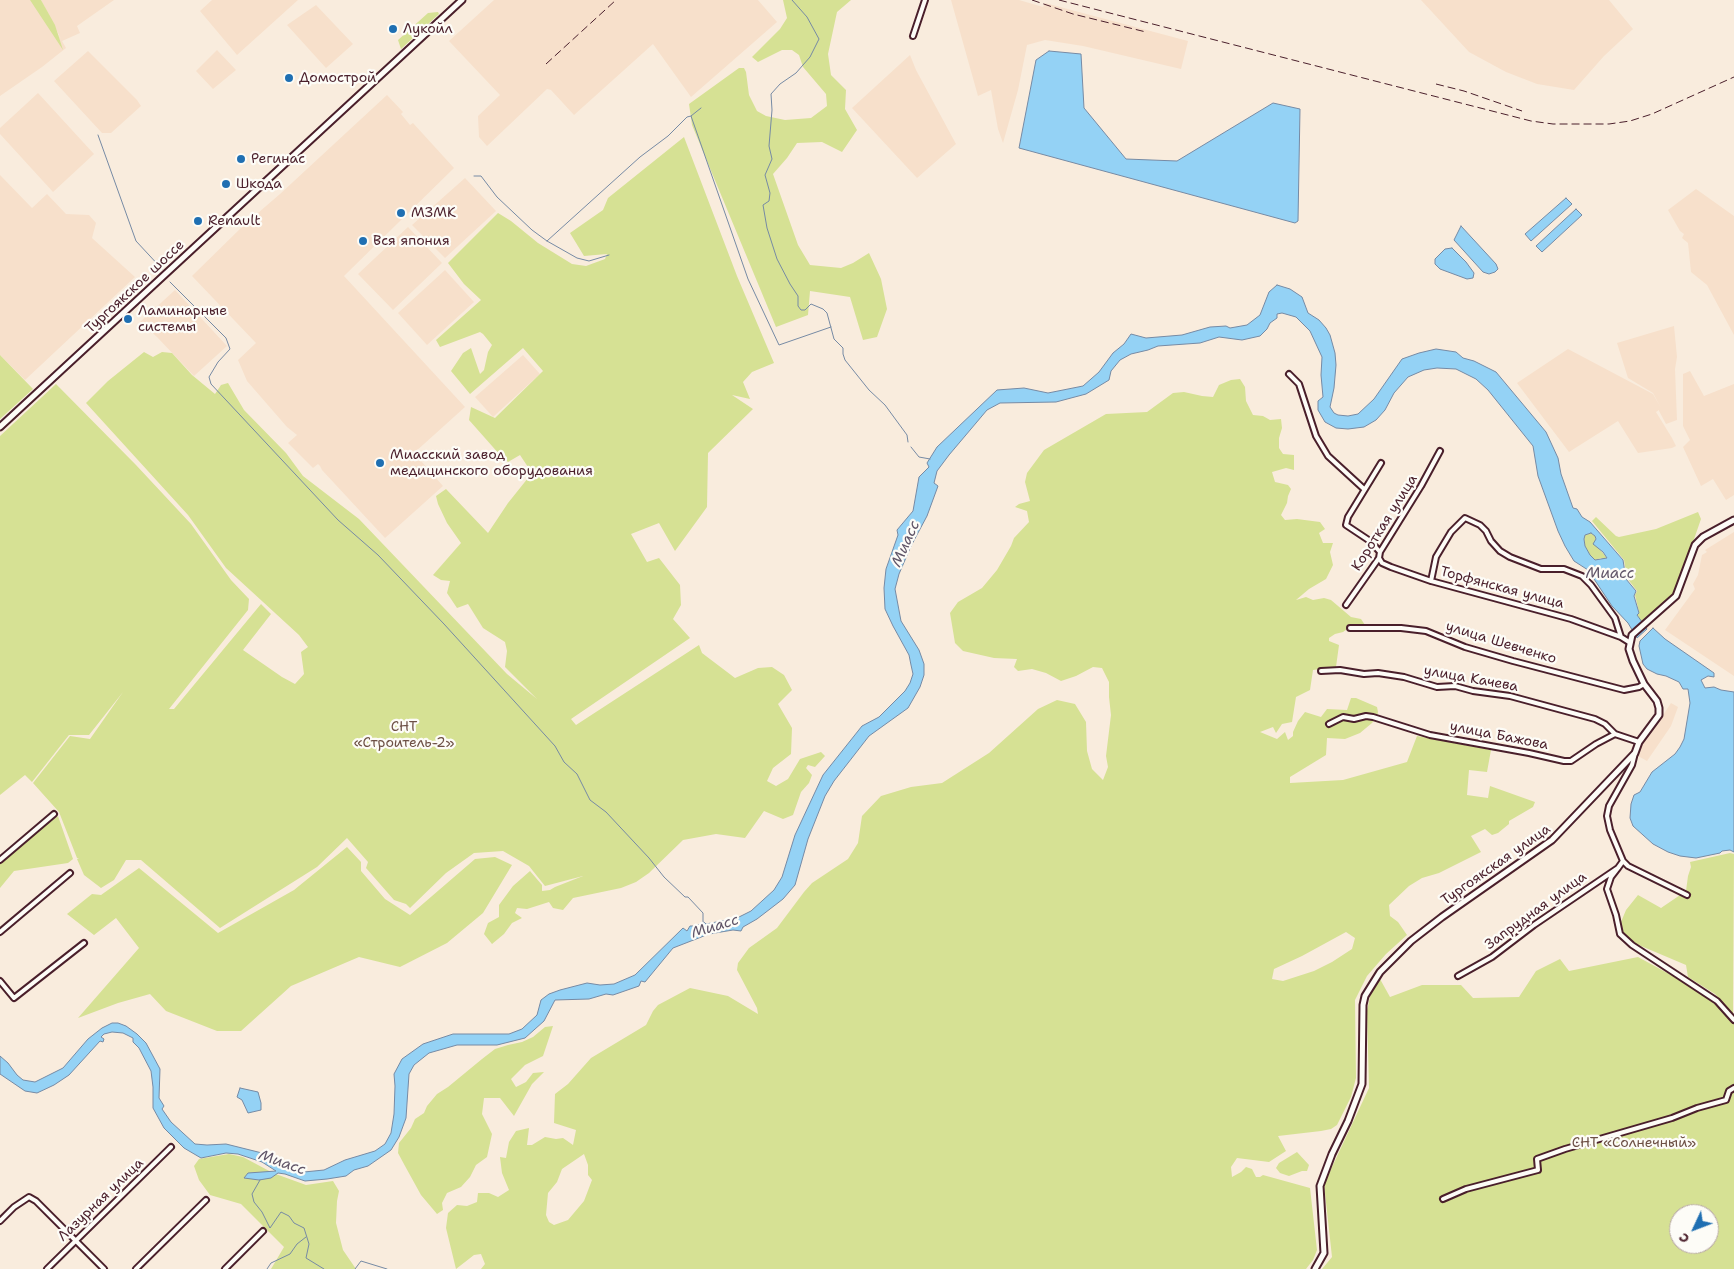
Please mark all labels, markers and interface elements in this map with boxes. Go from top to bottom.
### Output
place label: Лукойл [403,21,453,37]
marker: Лукойл [387,23,399,35]
place label: Домострой [299,70,376,86]
marker: Домострой [283,72,295,84]
place label: Регинас [251,151,305,167]
marker: Регинас [235,153,247,165]
place label: Шкода [236,176,282,192]
marker: Шкода [220,178,232,190]
place label: МЗМК [411,205,456,221]
marker: МЗМК [395,207,407,219]
place label: Renault [208,213,261,229]
marker: Renault [192,215,204,227]
place label: Вся япония [373,233,450,249]
marker: Вся япония [357,235,369,247]
street label: Тургоякское шоссе [82,237,188,337]
place label: Ламинарные системы [138,303,227,336]
marker: Ламинарные системы [122,313,134,325]
place label: Миасский завод медицинского оборудования [390,447,593,480]
marker: Миасский завод медицинского оборудования [374,457,386,469]
street label: Короткая улица [1349,472,1421,574]
water label: Миасс [888,518,924,570]
street label: Торфянская улица [1438,563,1566,613]
water label: Миасс [1586,565,1634,583]
street label: улица Шевченко [1444,618,1558,668]
street label: улица Качева [1423,662,1519,696]
street label: улица Бажова [1448,718,1550,754]
park label: СНТ «Строитель-2» [354,719,454,752]
street label: Тургоякская улица [1438,821,1554,909]
street label: Запрудная улица [1482,869,1590,953]
water label: Миасс [689,911,741,943]
park label: СНТ «Солнечный» [1572,1135,1696,1151]
water label: Миасс [256,1147,308,1179]
street label: Лазурная улица [55,1155,147,1245]
north arrow [1669,1204,1719,1254]
text: С [1674,1229,1693,1248]

